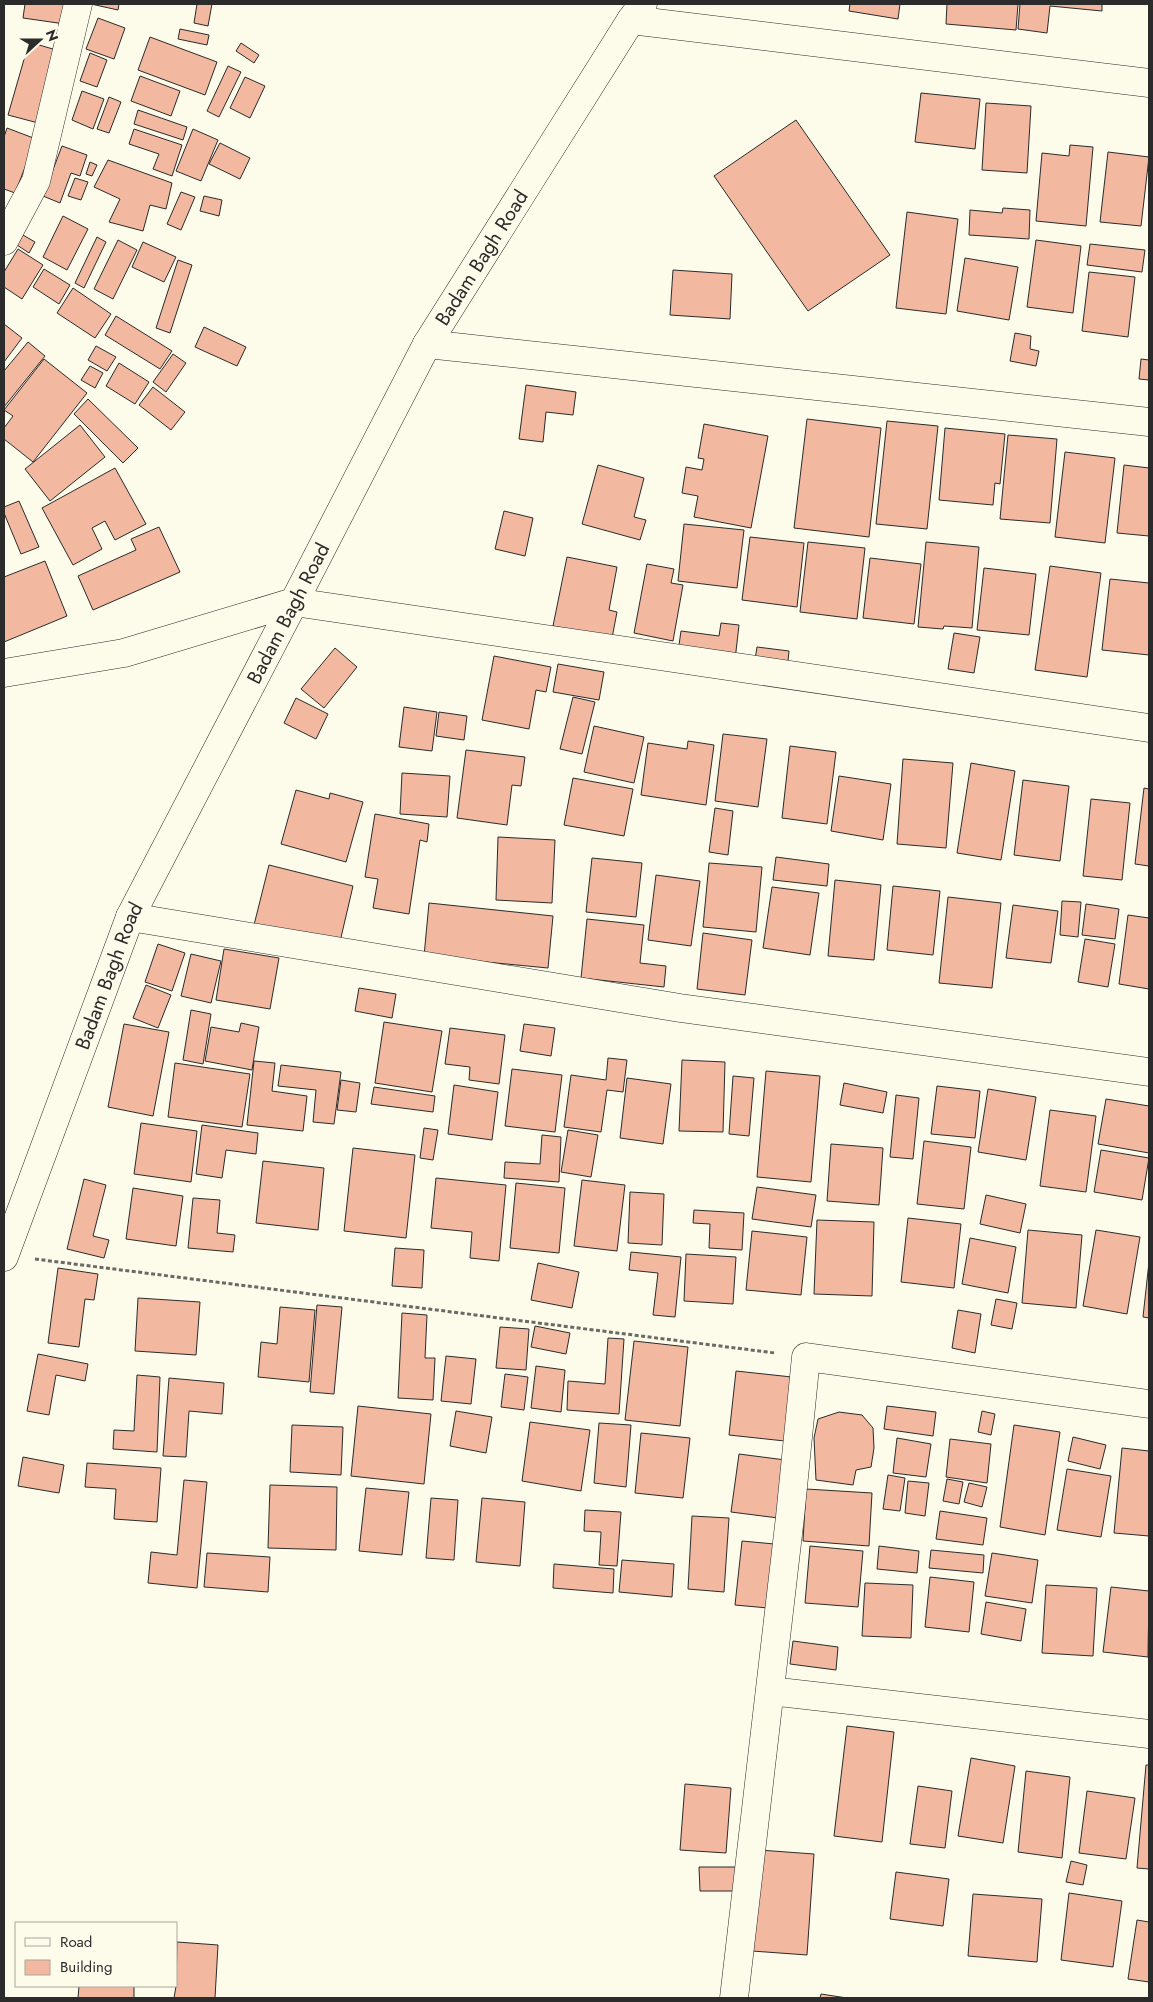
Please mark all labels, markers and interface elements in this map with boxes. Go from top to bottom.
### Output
north arrow [15,15,65,65]
text: N [41,27,63,44]
street label: Badam Bagh Road [428,185,535,331]
street label: Badam Bagh Road [240,538,337,689]
street label: Badam Bagh Road [68,897,150,1054]
legend [15,1922,178,1987]
text: Road [60,1931,92,1953]
text: Building [60,1956,112,1978]

